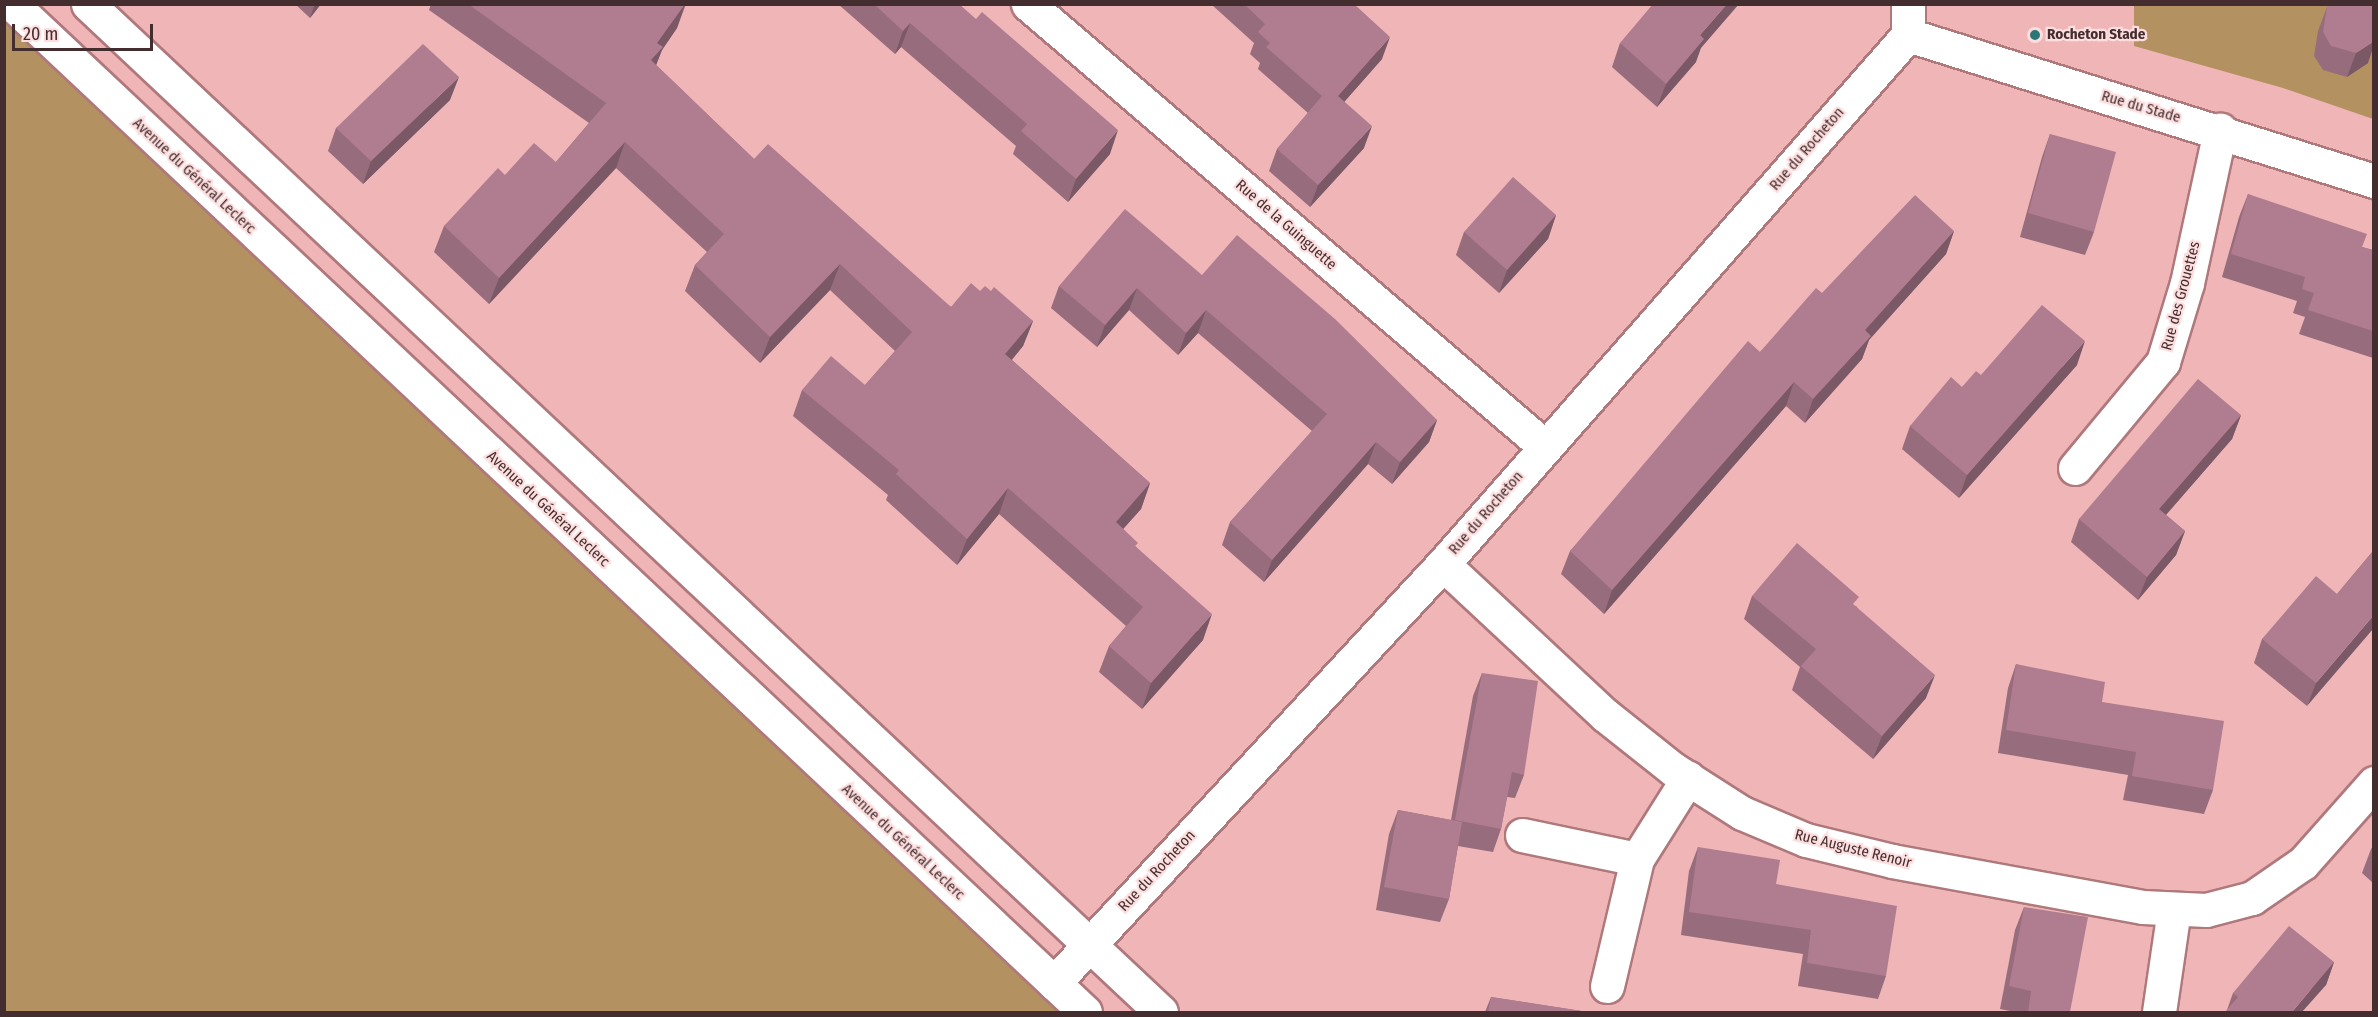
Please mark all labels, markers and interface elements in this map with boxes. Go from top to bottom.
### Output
scale bar [15,12,156,50]
text: 20 m [23,23,58,45]
place label: Rocheton Stade [2047,26,2145,44]
marker: Rocheton Stade [2028,28,2042,42]
street label: Rue du Stade [2099,87,2183,127]
street label: Rue du Rocheton [1766,104,1848,194]
street label: Avenue du Général Leclerc [129,114,259,238]
street label: Rue de la Guinguette [1232,176,1340,274]
street label: Rue des Grouettes [2158,239,2204,353]
street label: Avenue du Général Leclerc [483,447,613,571]
street label: Rue du Rocheton [1445,468,1527,558]
street label: Avenue du Général Leclerc [838,780,968,904]
street label: Rue Auguste Renoir [1793,826,1913,872]
street label: Rue du Rocheton [1115,827,1199,915]

